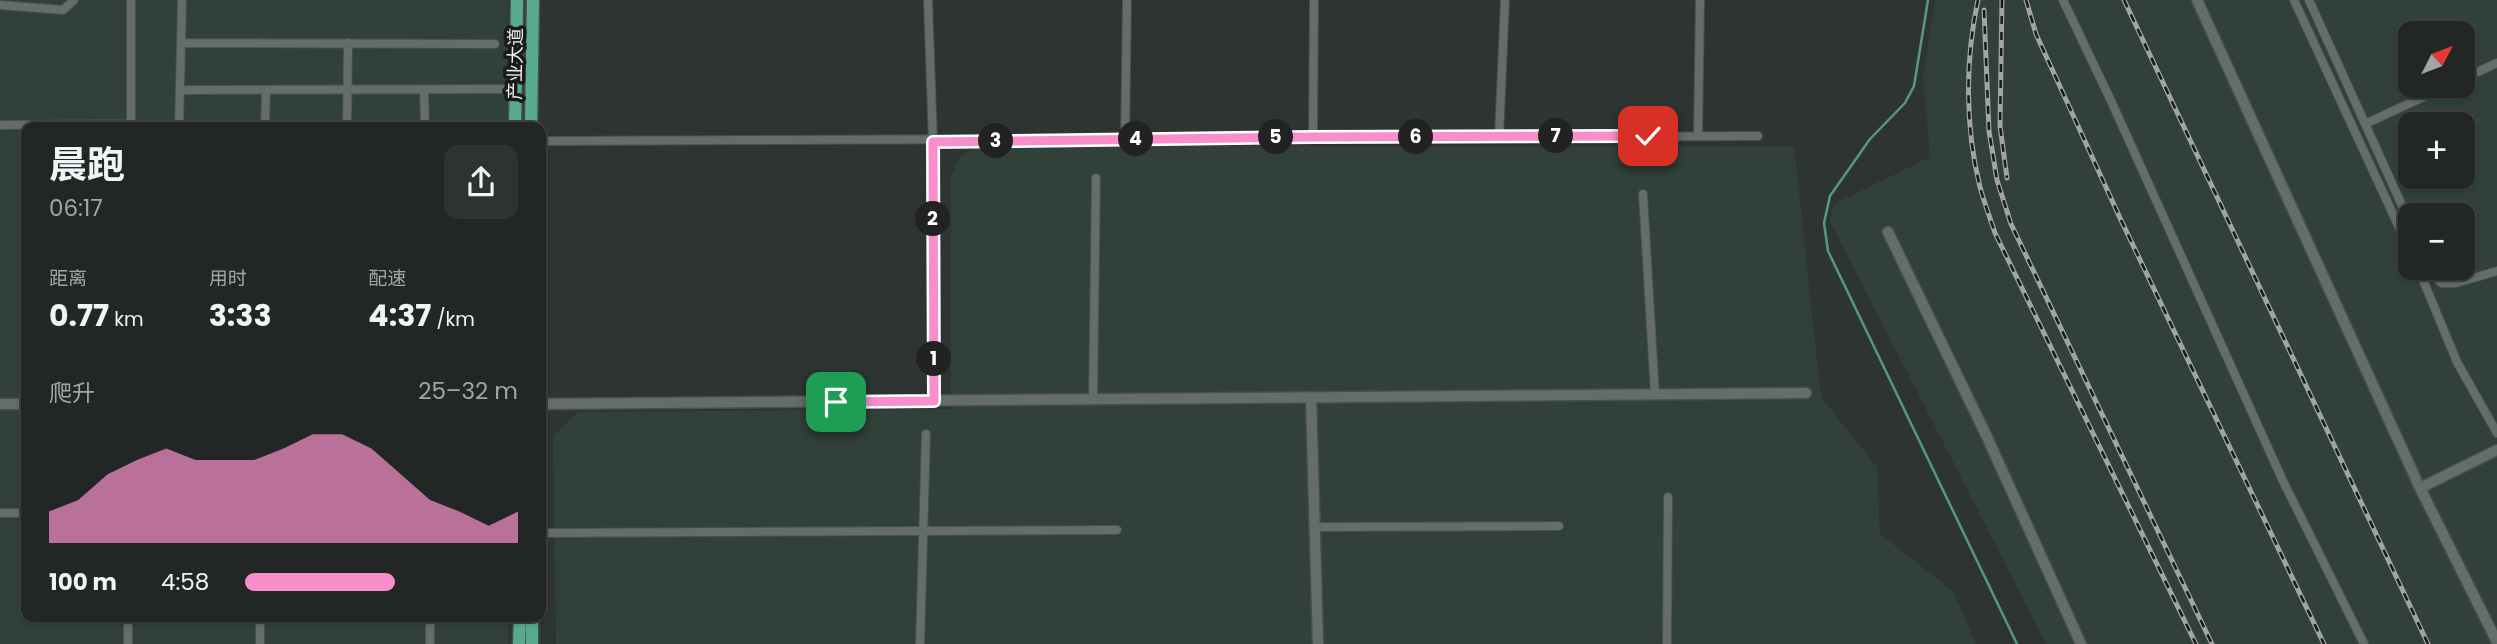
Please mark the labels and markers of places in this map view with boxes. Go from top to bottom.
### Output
pin [1618,106,1678,166]
pin: 7 [1538,118,1574,154]
pin: 5 [1258,120,1294,154]
pin: 6 [1398,120,1434,154]
pin: 4 [1118,122,1154,156]
pin: 3 [978,124,1014,158]
pin: 2 [916,202,950,236]
pin: 1 [916,342,951,376]
pin [806,372,866,432]

